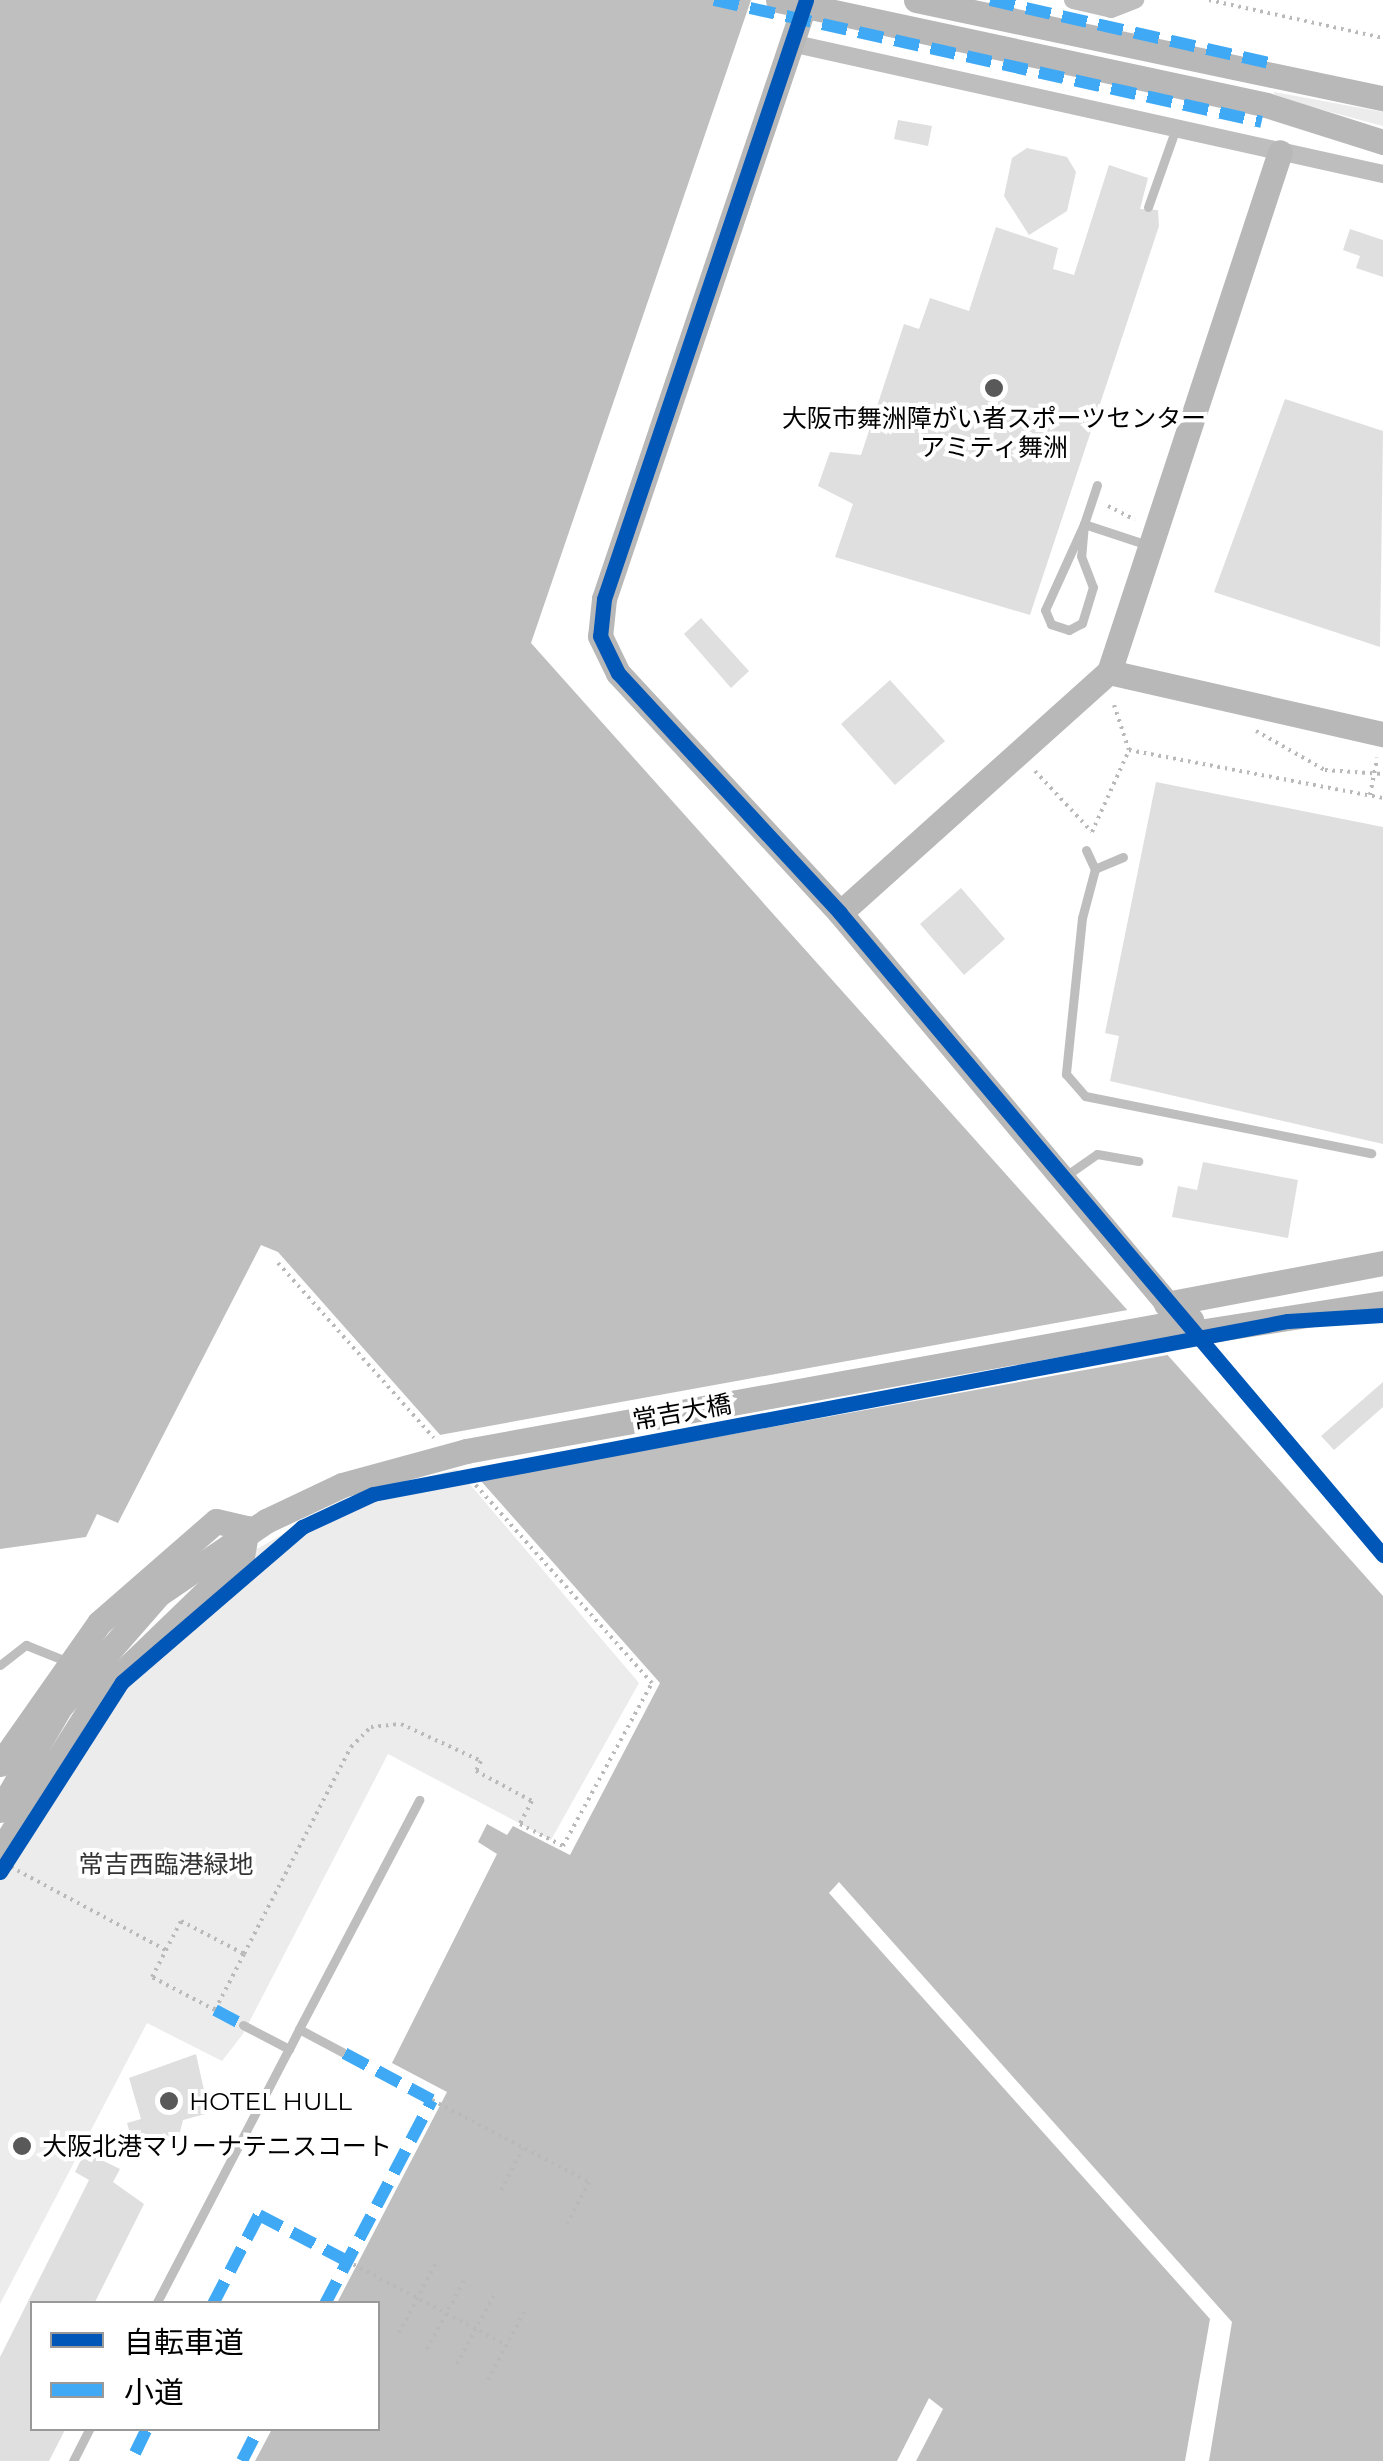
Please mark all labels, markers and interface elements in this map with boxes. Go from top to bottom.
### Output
marker: 大阪市舞洲障がい者スポーツセンター アミティ舞洲 [983,377,1005,399]
place label: 大阪市舞洲障がい者スポーツセンター アミティ舞洲 [782,404,1206,463]
street label: 常吉大橋 [630,1389,734,1435]
park label: 常吉西臨港緑地 [79,1849,253,1879]
place label: HOTEL HULL [189,2086,352,2116]
marker: HOTEL HULL [158,2090,180,2112]
place label: 大阪北港マリーナテニスコート [42,2131,392,2161]
marker: 大阪北港マリーナテニスコート [11,2135,33,2157]
legend [30,2301,380,2431]
text: 自転車道 [124,2324,244,2361]
text: 小道 [124,2374,184,2411]

